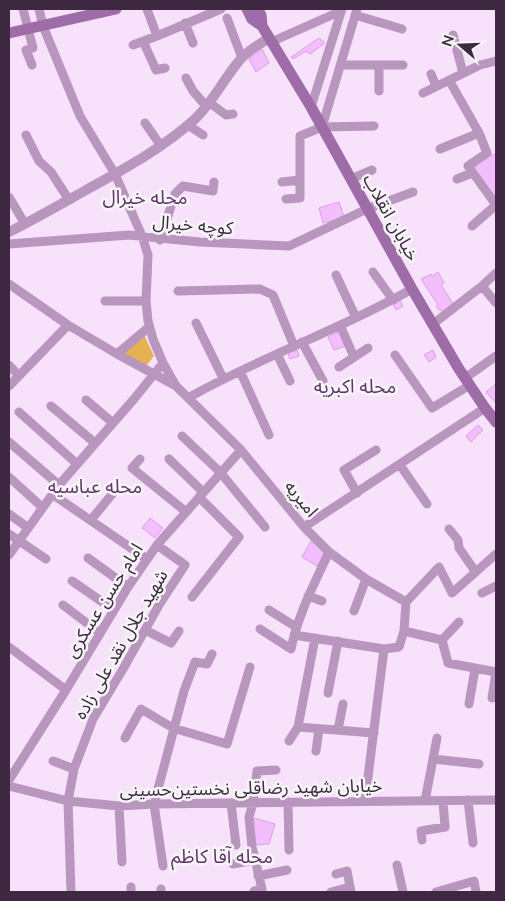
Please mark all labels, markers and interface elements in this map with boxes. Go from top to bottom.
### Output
north arrow [435,20,485,70]
text: N [437,33,457,48]
street label: خیابان انقلاب [358,170,425,265]
district label: محله خیرال [103,185,187,209]
street label: کوچه خیرال [152,210,235,240]
district label: محله اکبریه [314,374,396,398]
district label: محله عباسیه [48,474,142,497]
street label: امیریه [280,475,324,521]
street label: امام حسن عسکری [59,539,150,663]
street label: شهید جلال نقد علی زاده [68,565,173,723]
street label: خیابان شهید رضاقلی نخستین‌حسینی [119,774,383,801]
district label: محله آقا کاظم [171,844,273,871]

